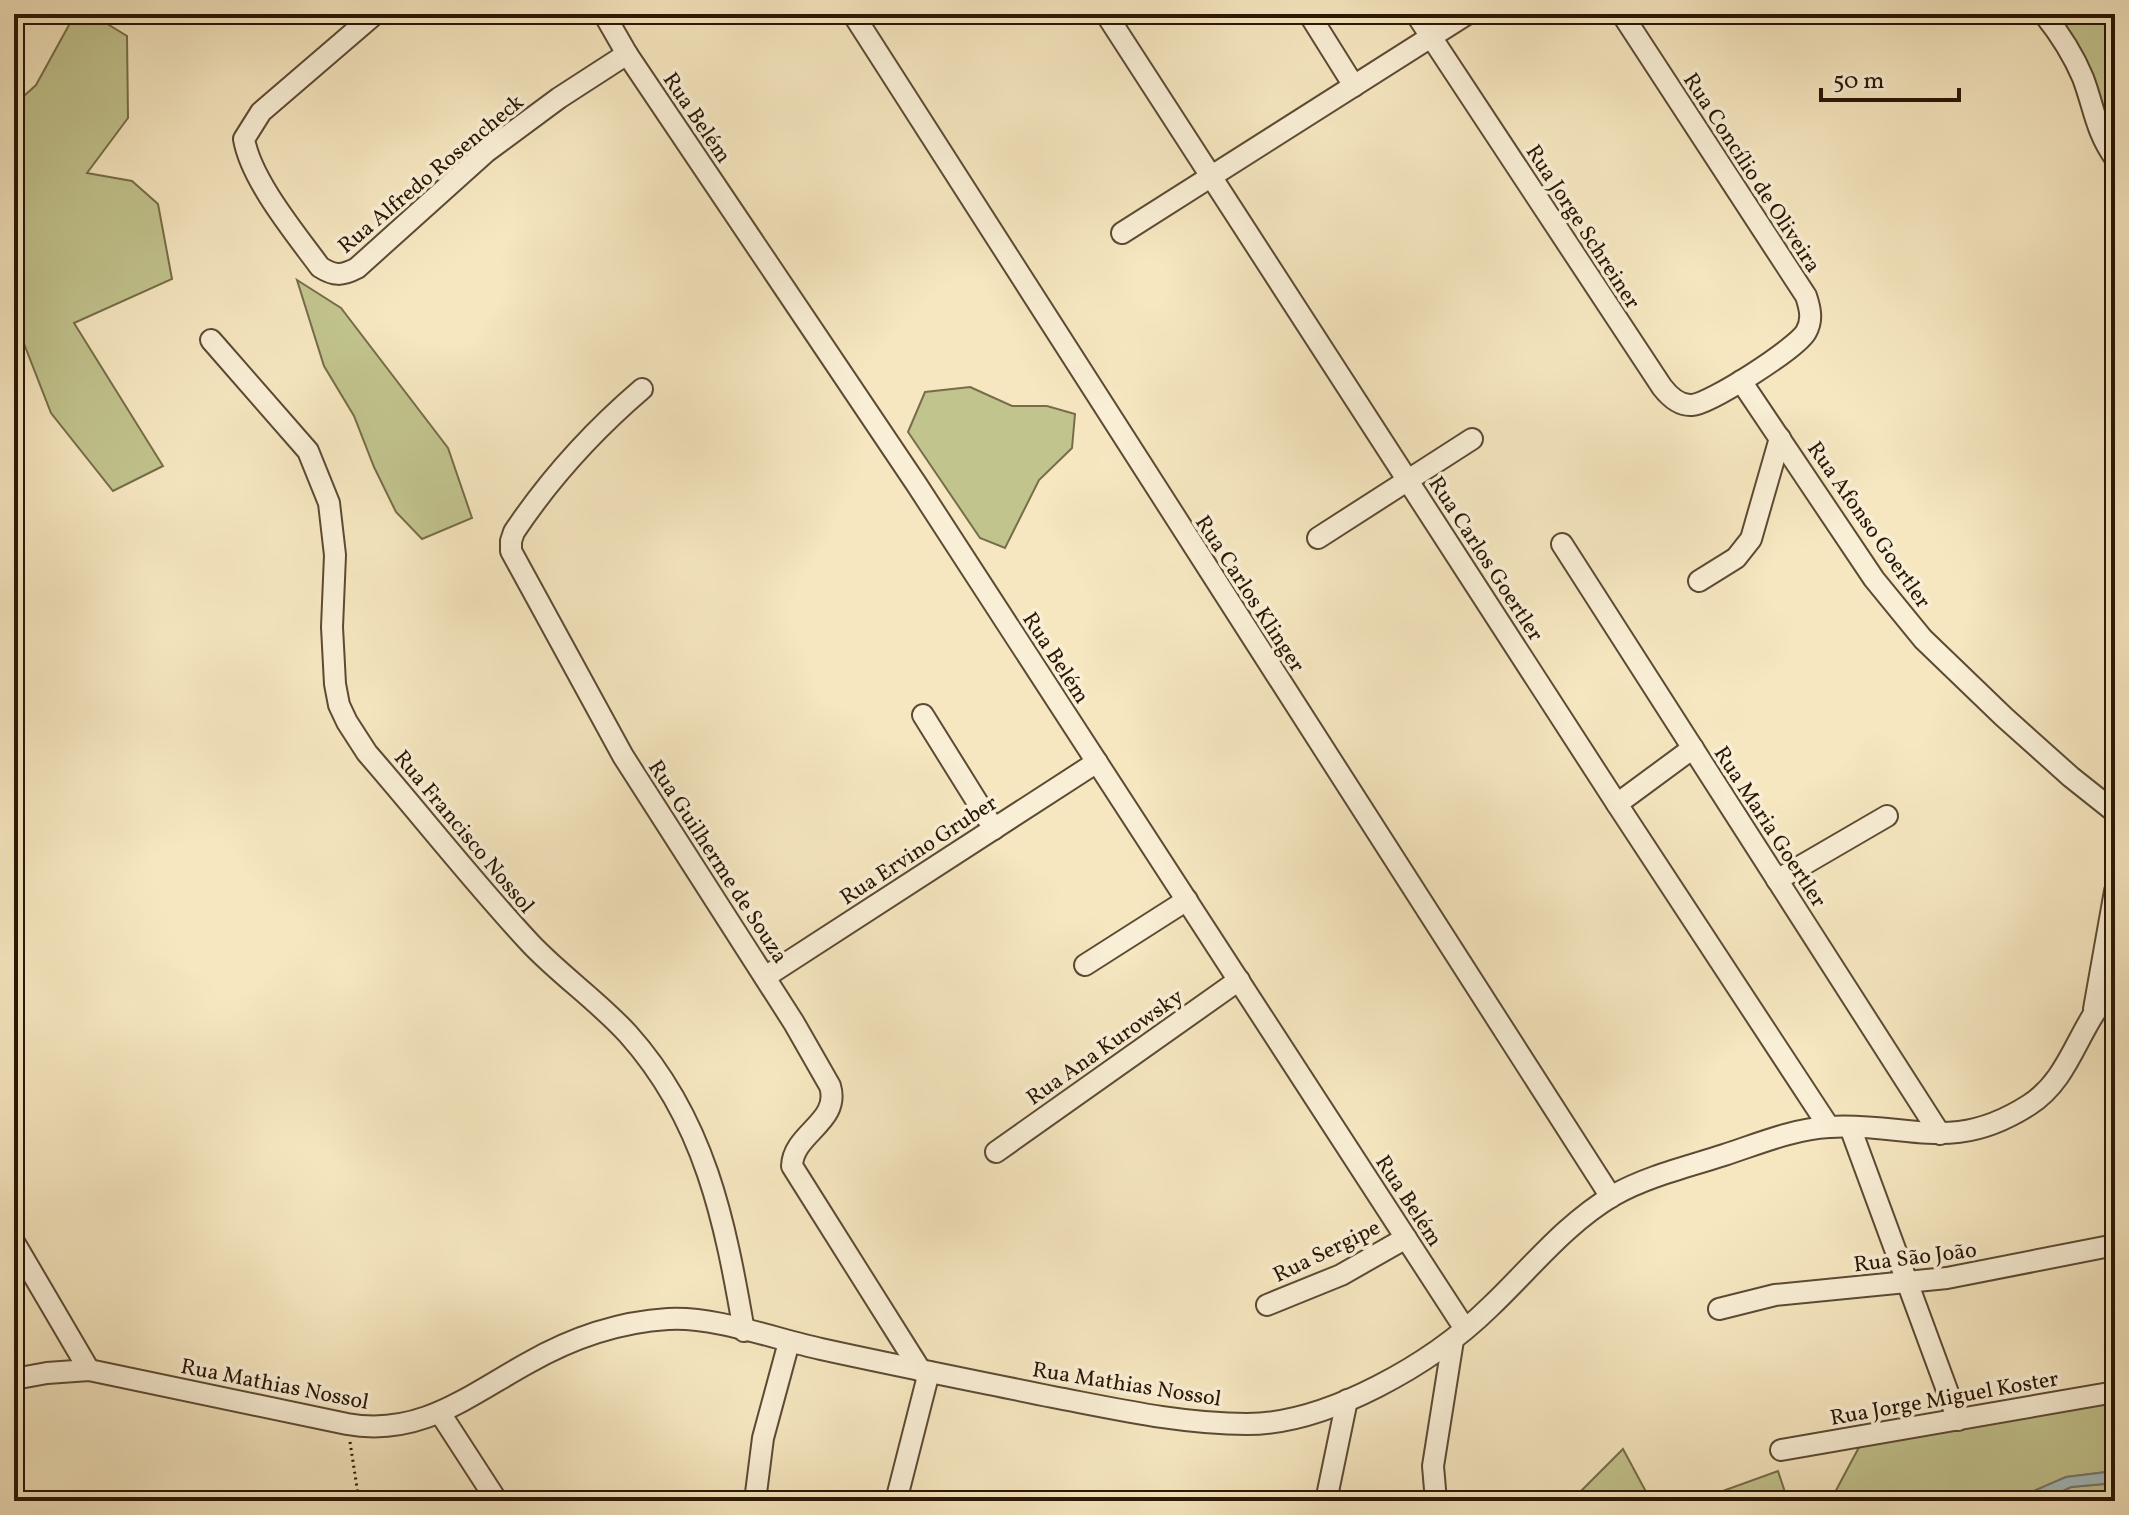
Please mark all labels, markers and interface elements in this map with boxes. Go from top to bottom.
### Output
scale bar [1821,52,1959,102]
text: 50 m [1833,65,1885,99]
street label: Rua Belém [654,67,738,170]
street label: Rua Concílio de Oliveira [1674,67,1827,280]
street label: Rua Alfredo Rosencheck [332,88,531,262]
street label: Rua Jorge Schreiner [1517,139,1647,316]
street label: Rua Afonso Goertler [1799,436,1937,615]
street label: Rua Carlos Goertler [1420,471,1550,648]
street label: Rua Carlos Klinger [1186,510,1311,679]
street label: Rua Belém [1014,607,1096,710]
street label: Rua Maria Goertler [1705,741,1833,914]
street label: Rua Francisco Nossol [385,744,541,921]
street label: Rua Guilherme de Souza [639,755,794,970]
street label: Rua Ervino Gruber [835,789,1004,914]
street label: Rua Ana Kurowsky [1021,982,1190,1114]
street label: Rua Belém [1367,1150,1449,1253]
street label: Rua Sergipe [1268,1213,1386,1291]
street label: Rua São João [1852,1236,1979,1281]
street label: Rua Mathias Nossol [178,1352,371,1419]
street label: Rua Mathias Nossol [1030,1355,1223,1416]
street label: Rua Jorge Miguel Koster [1828,1364,2061,1435]

